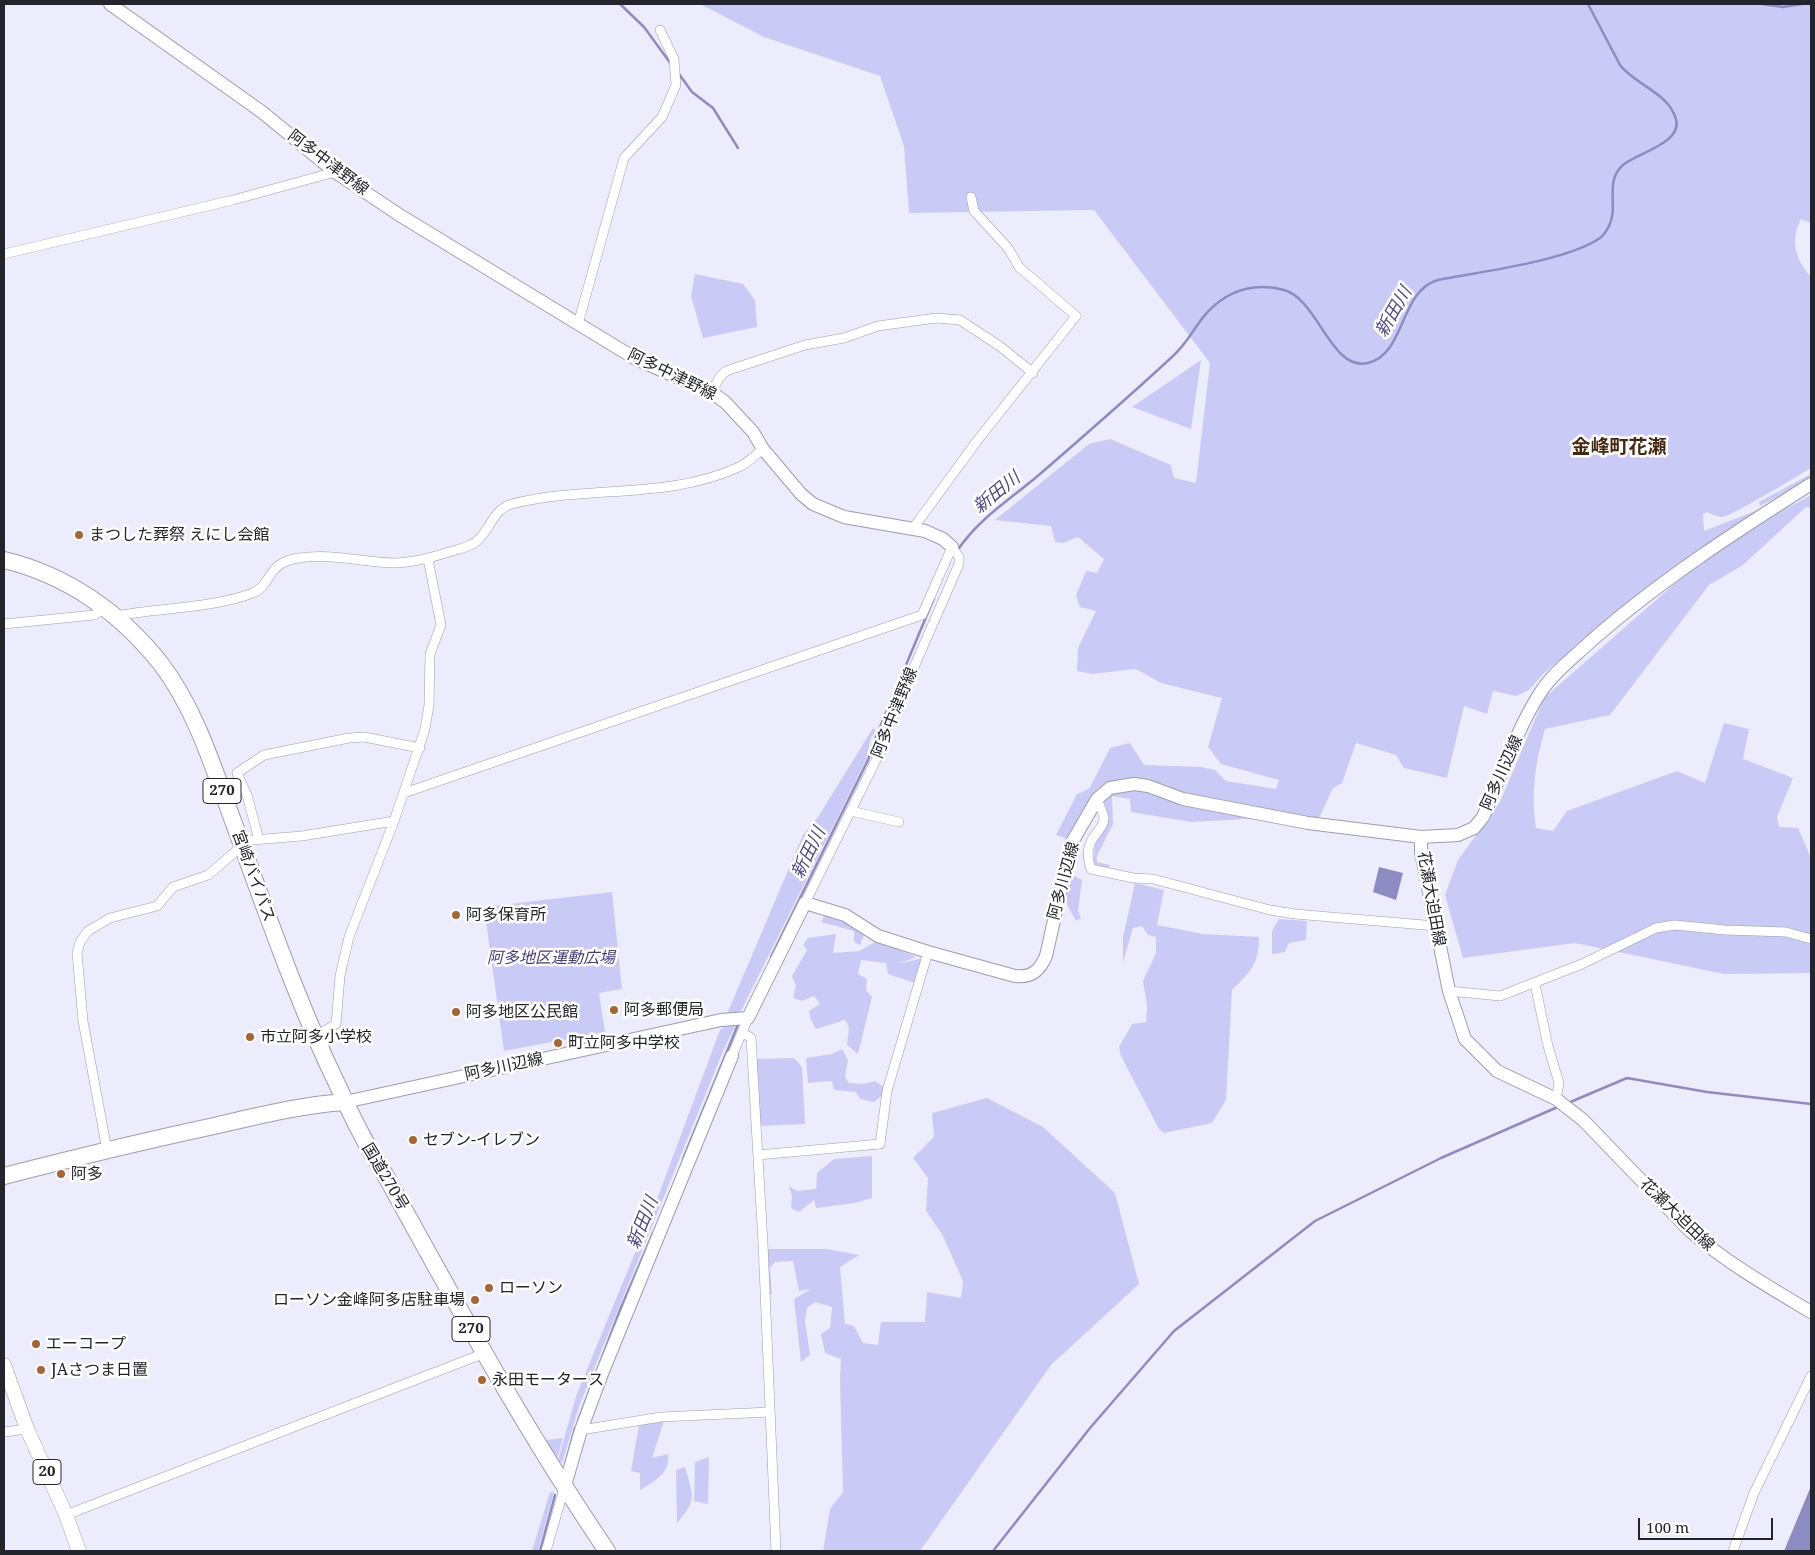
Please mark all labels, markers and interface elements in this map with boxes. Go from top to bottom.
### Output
street label: 阿多中津野線 [284,126,372,200]
water label: 新田川 [1371,283,1417,341]
street label: 阿多中津野線 [625,345,719,405]
district label: 金峰町花瀬 [1572,437,1666,459]
water label: 新田川 [969,468,1025,518]
place label: まつした葬祭 えにし会館 [89,525,269,545]
marker: まつした葬祭 えにし会館 [73,529,85,541]
street label: 阿多中津野線 [868,665,922,761]
street label: 阿多川辺線 [1477,733,1527,813]
road number: 270 [203,778,241,804]
water label: 新田川 [787,824,831,882]
street label: 宮崎バイパス [228,828,278,924]
street label: 阿多川辺線 [1044,840,1084,922]
street label: 花瀬大迫田線 [1413,850,1449,948]
place label: 阿多保育所 [466,905,546,925]
marker: 阿多保育所 [450,909,462,921]
park label: 阿多地区運動広場 [487,948,615,968]
place label: 阿多郵便局 [624,1000,704,1020]
place label: 阿多地区公民館 [466,1002,578,1022]
marker: 阿多郵便局 [608,1004,620,1016]
marker: 阿多地区公民館 [450,1006,462,1018]
place label: 市立阿多小学校 [260,1027,372,1047]
marker: 市立阿多小学校 [244,1031,256,1043]
place label: 町立阿多中学校 [568,1033,680,1053]
marker: 町立阿多中学校 [552,1037,564,1049]
street label: 阿多川辺線 [463,1049,545,1085]
place label: セブン-イレブン [423,1130,540,1150]
marker: セブン-イレブン [407,1134,419,1146]
street label: 国道270号 [358,1140,412,1214]
place label: 阿多 [71,1164,103,1184]
marker: 阿多 [55,1168,67,1180]
street label: 花瀬大迫田線 [1636,1175,1718,1255]
water label: 新田川 [623,1194,663,1252]
place label: ローソン [499,1278,563,1298]
marker: ローソン [483,1282,495,1294]
place label: ローソン金峰阿多店駐車場 [273,1290,465,1310]
marker: ローソン金峰阿多店駐車場 [469,1294,481,1306]
road number: 270 [452,1316,490,1342]
place label: エーコープ [46,1334,126,1354]
marker: エーコープ [30,1338,42,1350]
place label: JAさつま日置 [51,1360,148,1380]
marker: JAさつま日置 [35,1364,47,1376]
place label: 永田モータース [492,1370,604,1390]
marker: 永田モータース [476,1374,488,1386]
road number: 20 [33,1460,61,1484]
scale bar [1640,1508,1775,1540]
text: 100 m [1646,1517,1689,1537]

